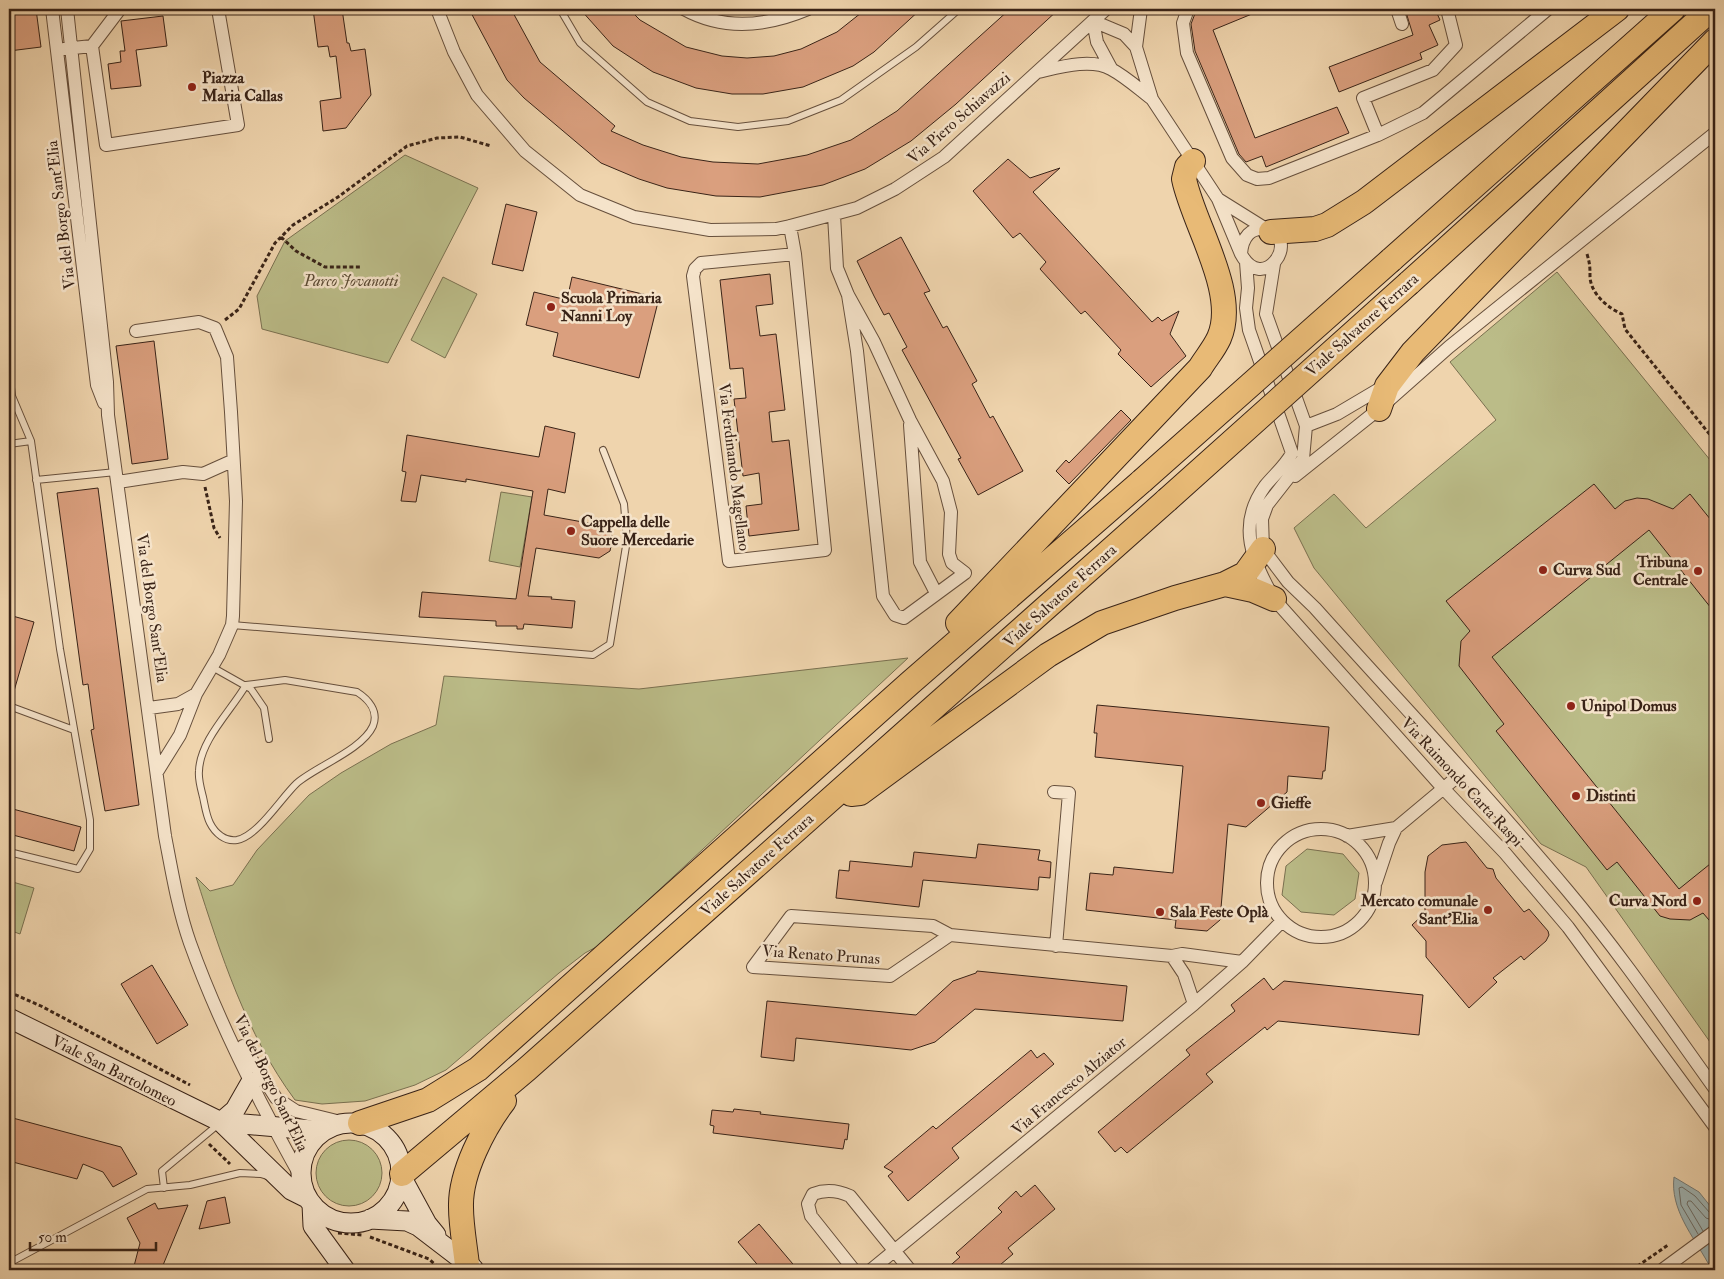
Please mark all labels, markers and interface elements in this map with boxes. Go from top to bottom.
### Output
place label: Piazza Maria Callas [201,68,283,106]
street label: Via Piero Schiavazzi [903,68,1015,168]
marker: Piazza Maria Callas [186,81,198,93]
street label: Via del Borgo Sant'Elia [42,139,80,291]
street label: Viale Salvatore Ferrara [1301,269,1423,381]
park label: Parco Jovanotti [303,271,399,291]
place label: Scuola Primaria Nanni Loy [560,288,662,327]
marker: Scuola Primaria Nanni Loy [545,301,557,313]
street label: Via Ferdinando Magellano [714,382,754,552]
place label: Cappella delle Suore Mercedarie [581,512,694,550]
marker: Cappella delle Suore Mercedarie [565,525,577,537]
street label: Via del Borgo Sant'Elia [132,532,172,684]
street label: Viale Salvatore Ferrara [999,540,1121,652]
place label: Tribuna Centrale [1633,552,1688,590]
place label: Curva Sud [1553,560,1621,580]
marker: Curva Sud [1537,564,1549,576]
marker: Tribuna Centrale [1692,565,1704,577]
place label: Unipol Domus [1581,696,1677,717]
marker: Unipol Domus [1565,700,1577,712]
street label: Via Raimondo Carta Raspi [1396,713,1527,852]
place label: Distinti [1586,786,1637,806]
marker: Distinti [1570,790,1582,802]
place label: Gieffe [1271,793,1311,813]
marker: Gieffe [1255,797,1267,809]
street label: Viale Salvatore Ferrara [696,809,818,921]
place label: Mercato comunale Sant'Elia [1360,891,1478,929]
place label: Curva Nord [1609,891,1687,911]
marker: Curva Nord [1691,895,1703,907]
place label: Sala Feste Oplà [1170,902,1269,923]
marker: Mercato comunale Sant'Elia [1482,904,1494,916]
marker: Sala Feste Oplà [1154,906,1166,918]
street label: Via Renato Prunas [761,941,881,969]
street label: Via del Borgo Sant'Elia [229,1011,313,1155]
street label: Viale San Bartolomeo [48,1031,180,1111]
street label: Via Francesco Alziator [1008,1032,1130,1140]
scale bar [30,1219,156,1251]
text: 50 m [38,1228,67,1247]

